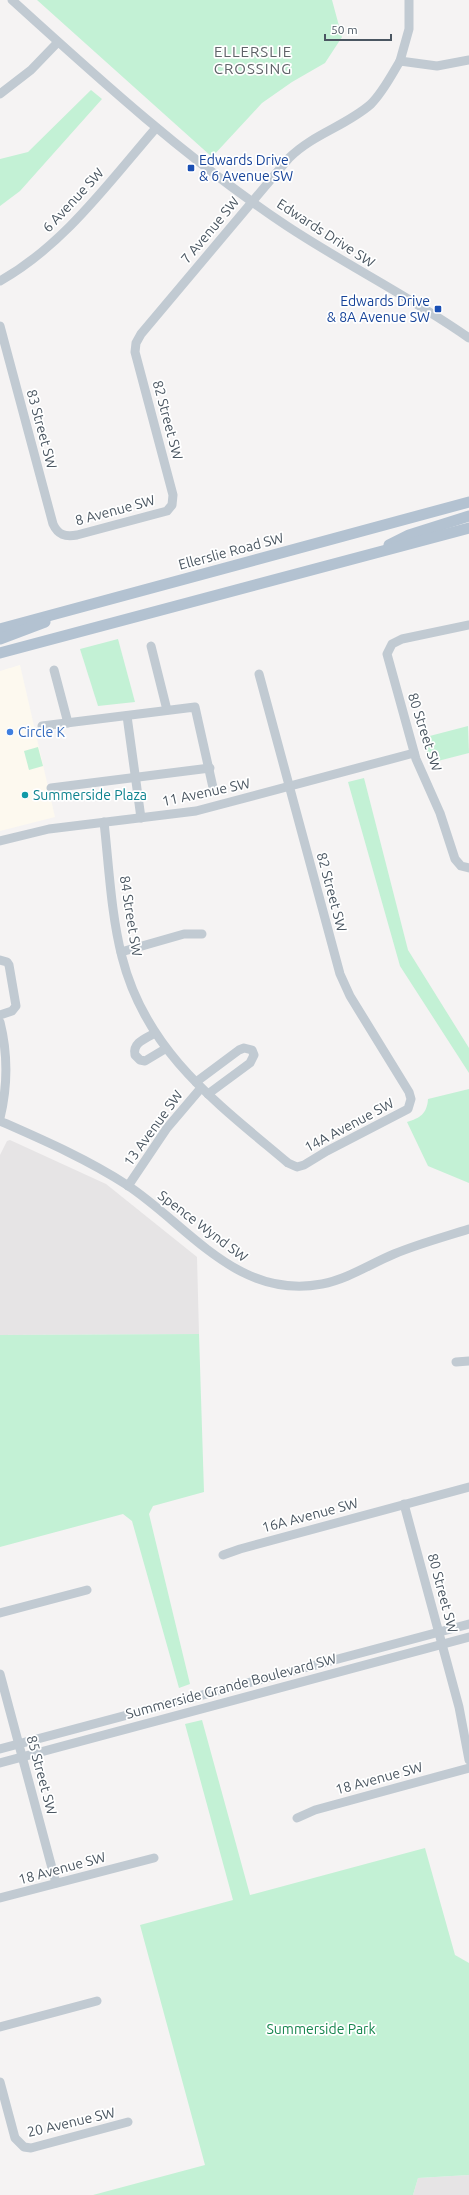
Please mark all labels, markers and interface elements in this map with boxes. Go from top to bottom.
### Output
scale bar [325,16,391,42]
text: 50 m [331,23,358,36]
district label: ELLERSLIE CROSSING [214,43,292,77]
place label: Edwards Drive & 6 Avenue SW [199,152,293,184]
marker: Edwards Drive & 6 Avenue SW [186,163,196,173]
street label: 6 Avenue SW [39,165,107,235]
street label: 7 Avenue SW [178,194,242,266]
street label: Edwards Drive SW [274,195,378,271]
place label: Edwards Drive & 8A Avenue SW [327,293,430,325]
marker: Edwards Drive & 8A Avenue SW [433,304,443,314]
street label: 82 Street SW [150,379,186,462]
street label: 83 Street SW [24,388,60,471]
street label: 8 Avenue SW [73,492,157,528]
street label: Ellerslie Road SW [177,529,285,573]
street label: 80 Street SW [405,691,445,773]
place label: Circle K [18,724,65,740]
marker: Circle K [5,727,15,737]
street label: 11 Avenue SW [160,775,252,809]
place label: Summerside Plaza [33,787,147,803]
marker: Summerside Plaza [20,790,30,800]
street label: 82 Street SW [314,851,350,934]
street label: 84 Street SW [117,874,145,958]
street label: 13 Avenue SW [120,1087,186,1169]
street label: 14A Avenue SW [302,1095,396,1155]
street label: Spence Wynd SW [155,1187,251,1265]
street label: 16A Avenue SW [260,1494,360,1536]
street label: 80 Street SW [425,1552,461,1635]
street label: Summerside Grande Boulevard SW [124,1650,338,1722]
street label: 85 Street SW [24,1734,60,1817]
street label: 18 Avenue SW [334,1759,424,1797]
street label: 18 Avenue SW [17,1849,107,1887]
park label: Summerside Park [267,2021,375,2037]
street label: 20 Avenue SW [26,2104,117,2140]

